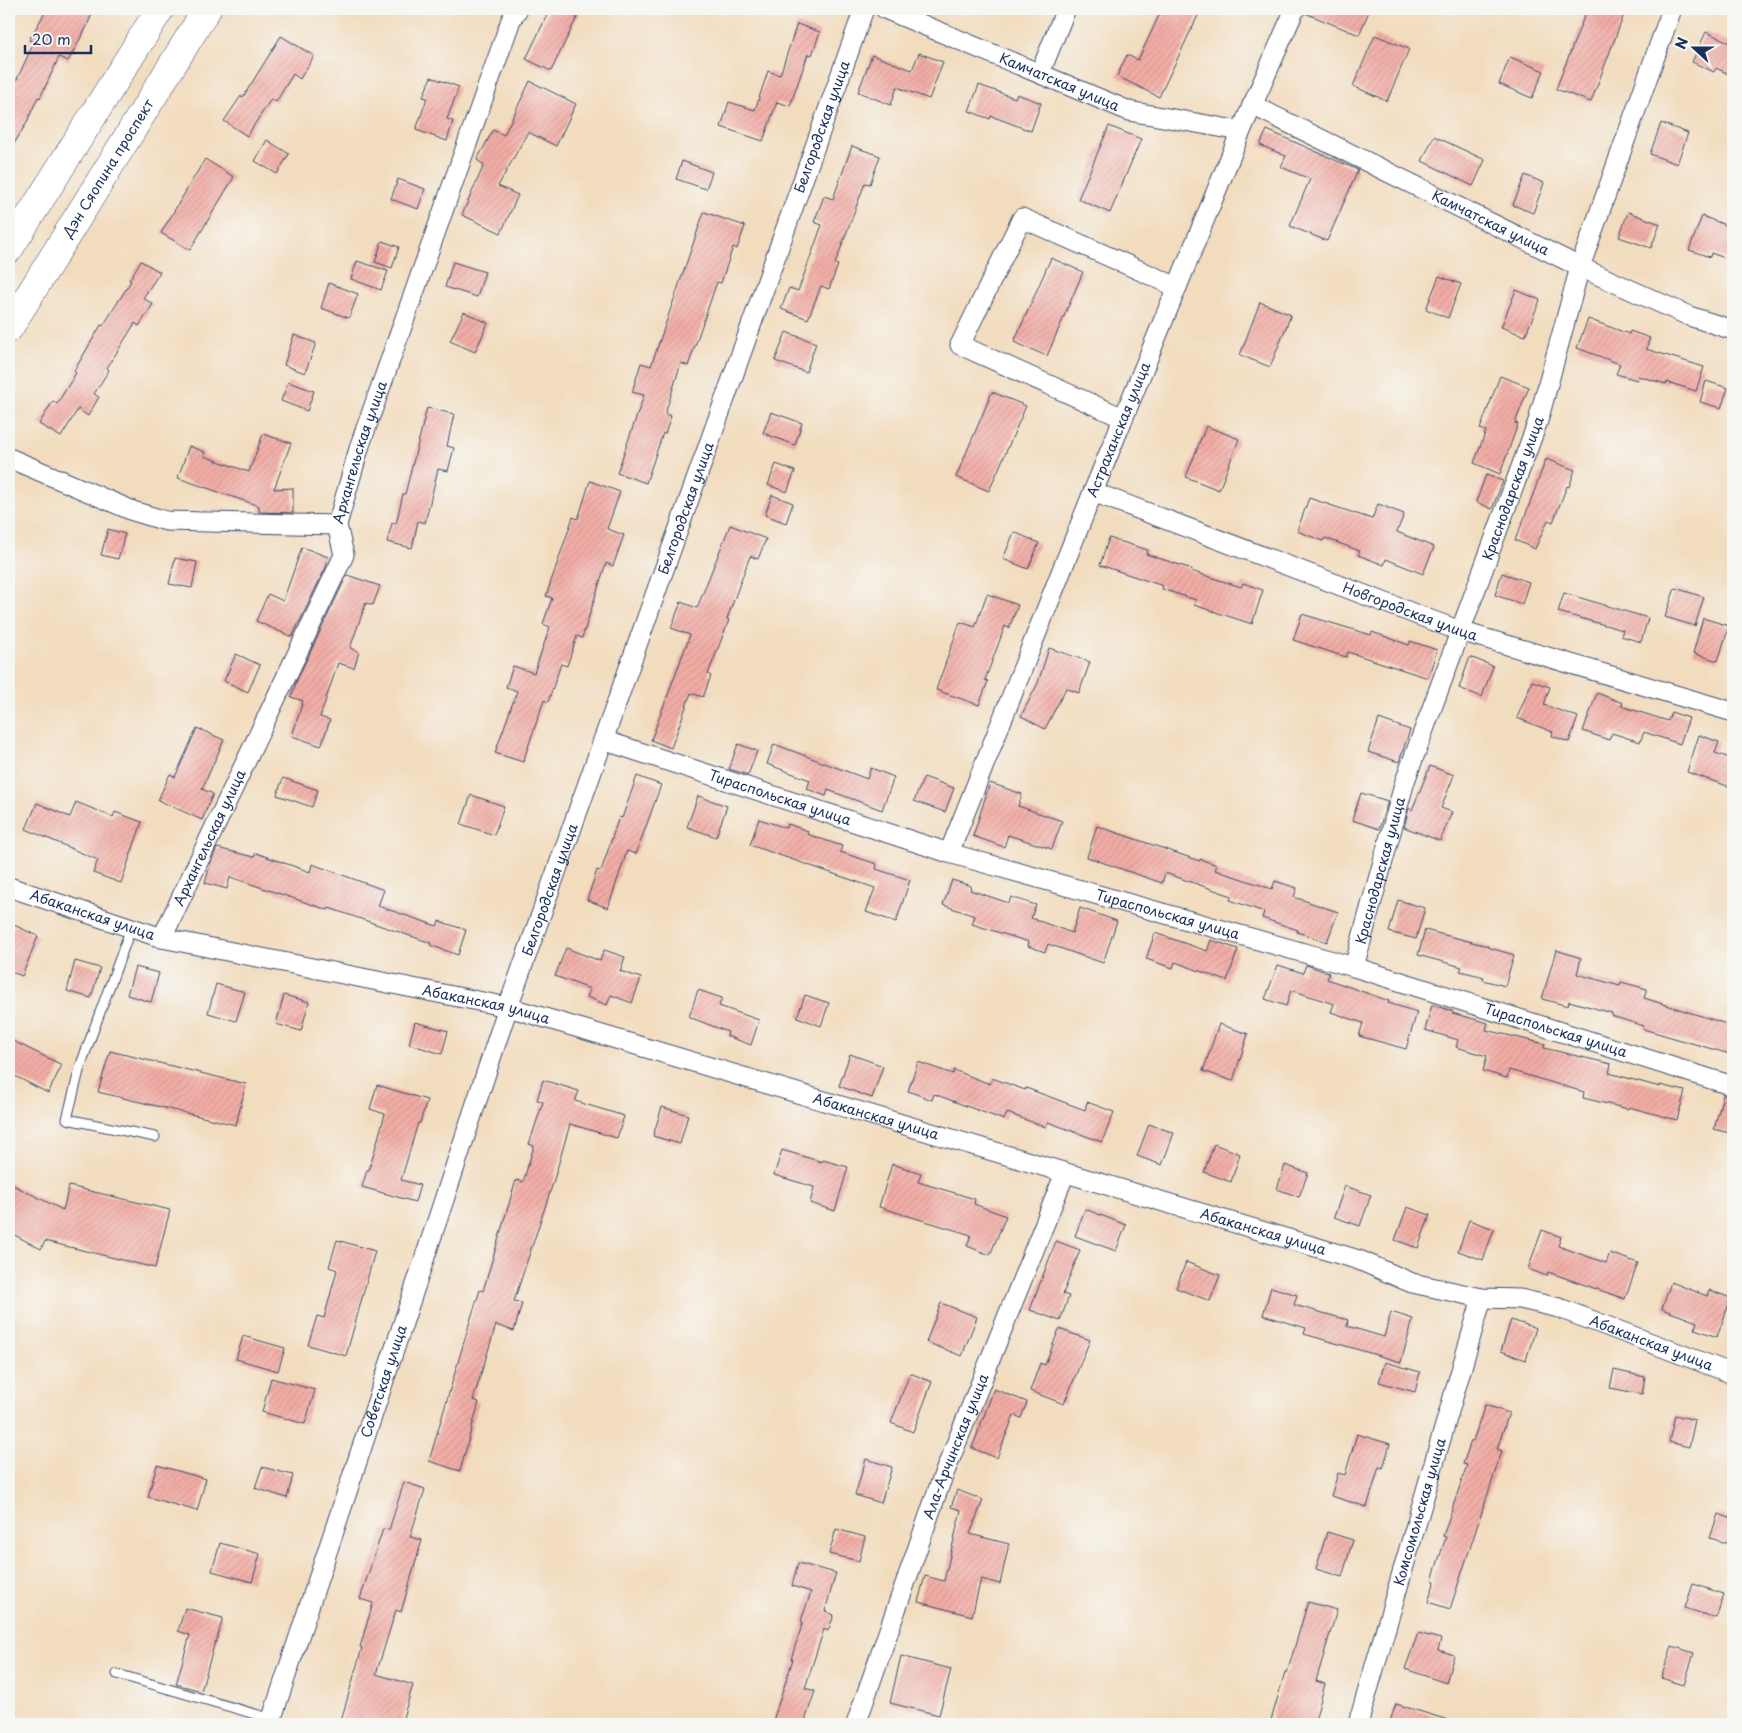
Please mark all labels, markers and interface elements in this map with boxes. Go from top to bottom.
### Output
scale bar [25,22,91,54]
north arrow [1670,22,1720,72]
text: 20 m [32,27,71,50]
text: N [1670,34,1693,52]
street label: Камчатская улица [996,47,1123,116]
street label: Белгородская улица [788,57,855,196]
street label: Дэн Сяопина проспект [56,95,159,242]
street label: Камчатская улица [1428,184,1553,260]
street label: Астраханская улица [1081,359,1155,500]
street label: Архангельская улица [327,378,392,526]
street label: Краснодарская улица [1477,413,1549,563]
street label: Белгородская улица [652,439,719,577]
street label: Новгородская улица [1340,577,1480,646]
street label: Тираспольская улица [706,764,854,830]
street label: Архангельская улица [168,766,251,909]
street label: Краснодарская улица [1350,794,1410,946]
street label: Белгородская улица [516,820,583,959]
street label: Абаканская улица [27,884,158,945]
street label: Тираспольская улица [1093,884,1242,944]
street label: Абаканская улица [420,979,553,1029]
street label: Тираспольская улица [1482,997,1630,1062]
street label: Абаканская улица [811,1087,942,1145]
street label: Абаканская улица [1198,1202,1329,1260]
street label: Абаканская улица [1587,1310,1716,1376]
street label: Советская улица [355,1322,412,1440]
street label: Ала-Арчинская улица [917,1370,993,1522]
street label: Комсомольская улица [1388,1435,1451,1588]

